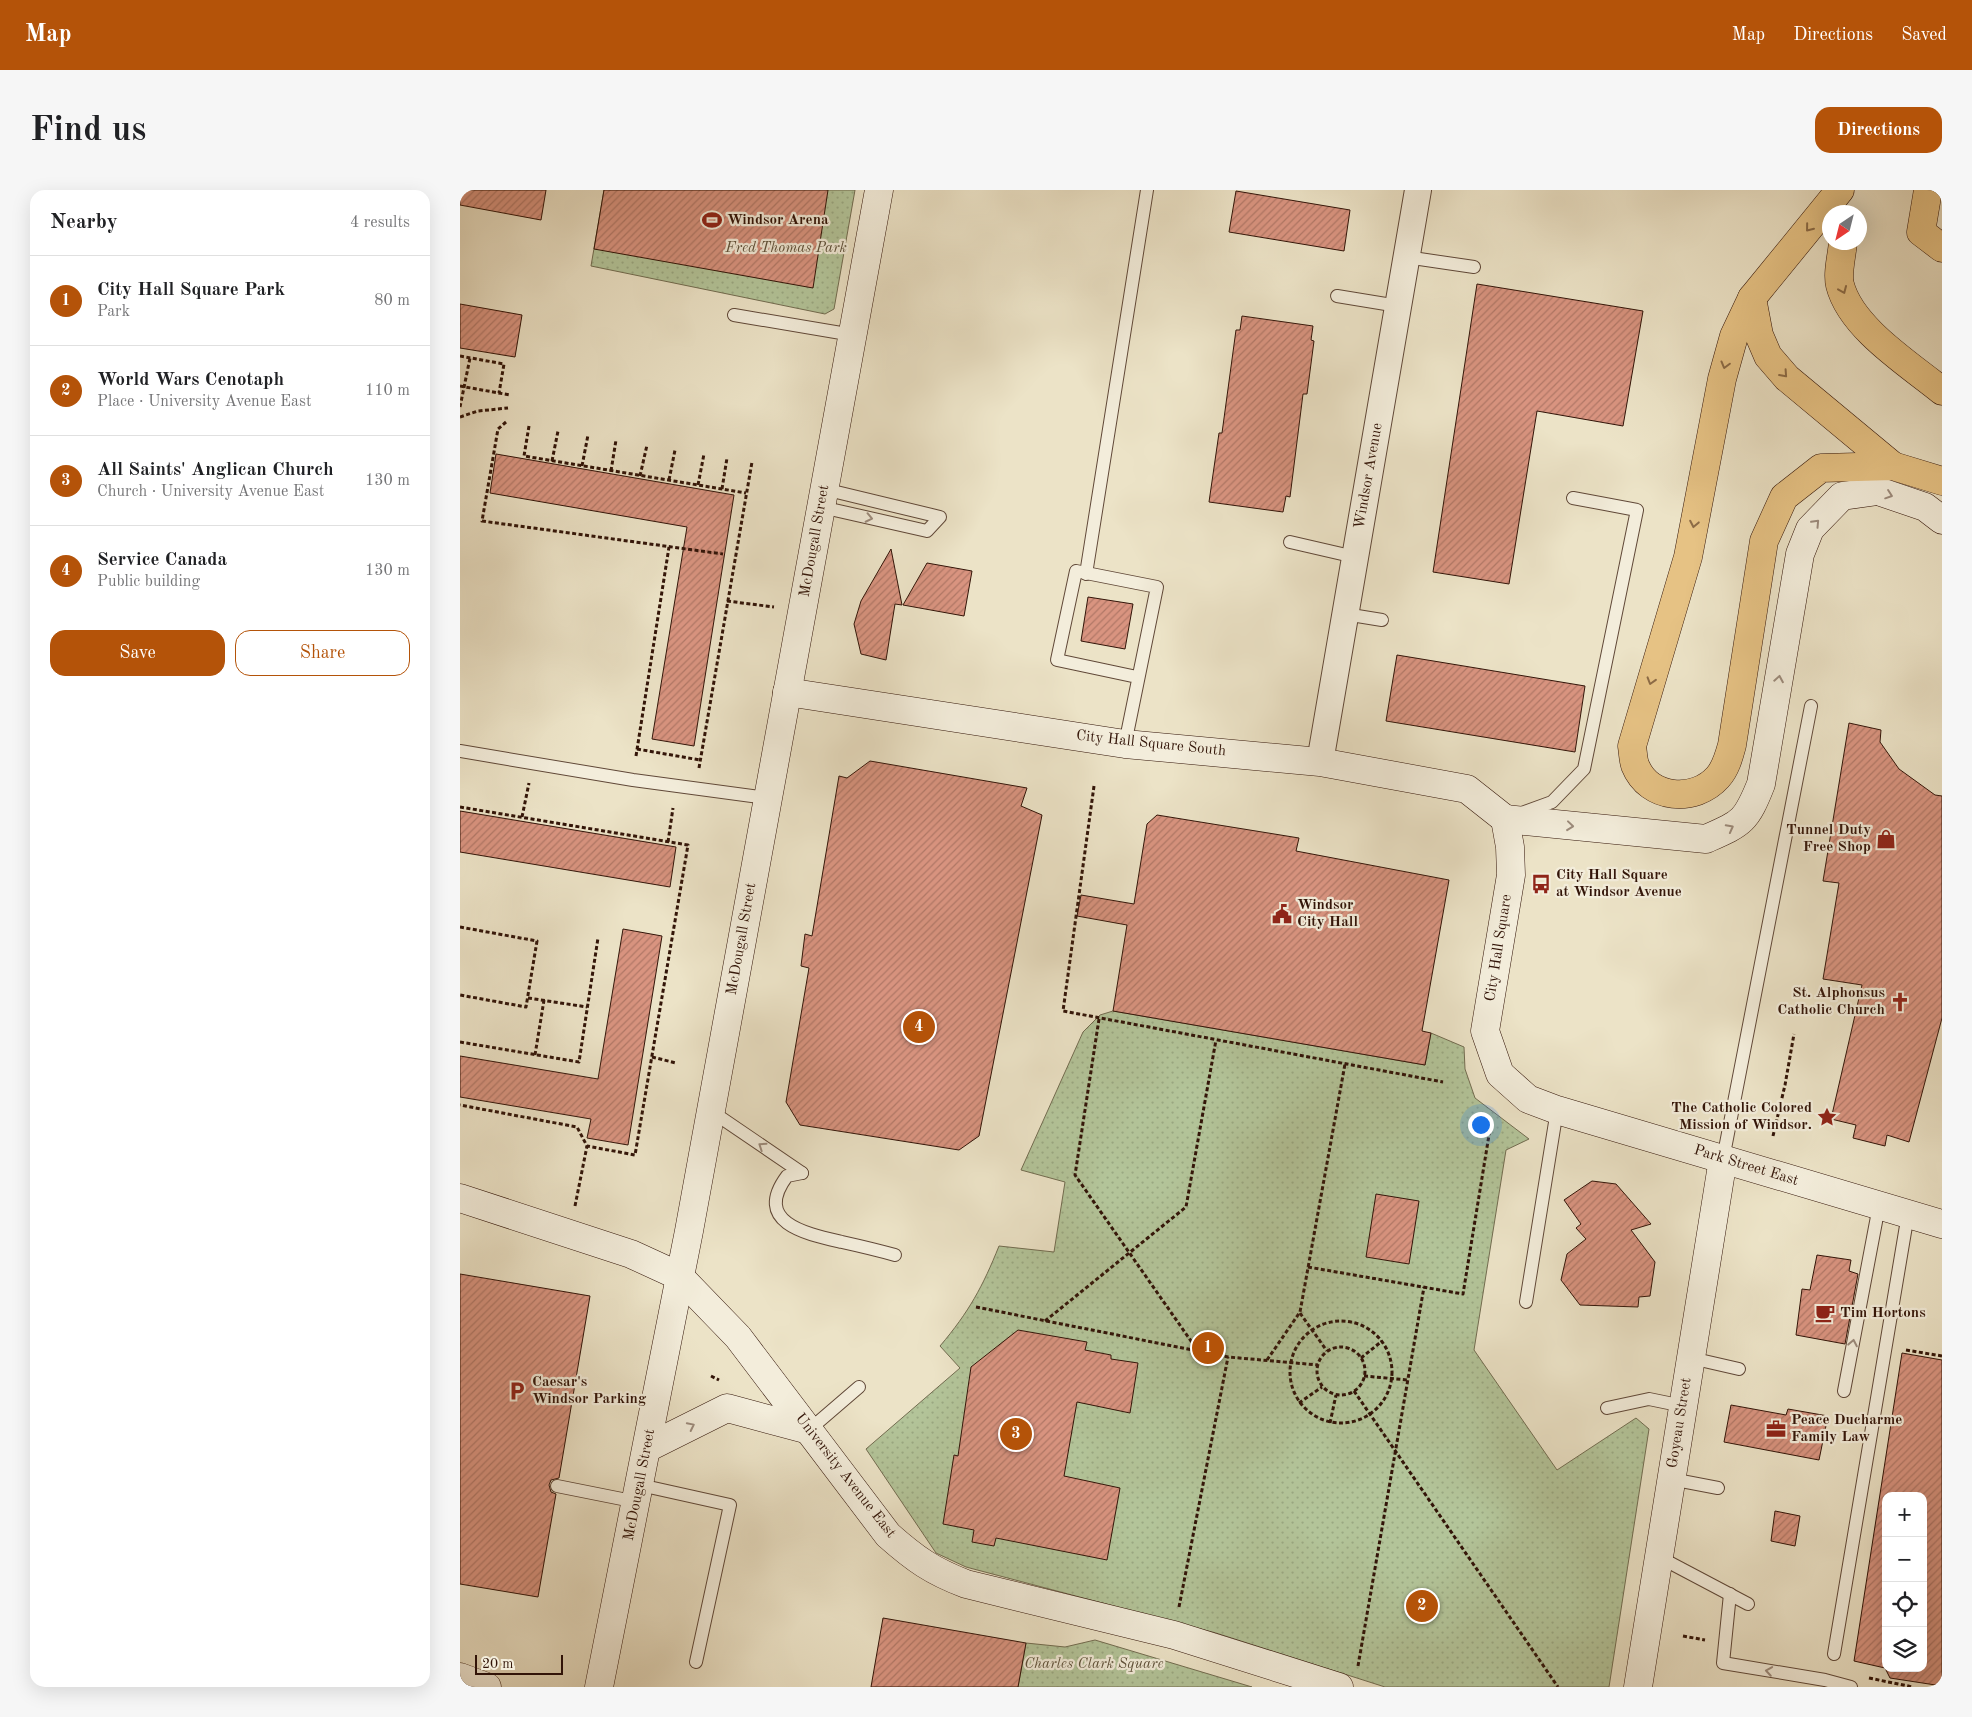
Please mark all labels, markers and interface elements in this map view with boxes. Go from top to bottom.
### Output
text: Map [25,23,72,47]
text: Map [1732,26,1765,44]
text: Directions [1793,26,1873,44]
text: Saved [1901,26,1947,44]
button: Directions [1815,107,1942,153]
text: Find us [30,113,146,148]
north arrow [1822,205,1867,250]
sports icon: Windsor Arena [701,209,723,231]
text: Nearby [50,212,118,233]
place label: Windsor Arena [727,213,829,228]
text: 4 results [350,215,410,231]
one-way arrow [1807,222,1815,231]
park label: Fred Thomas Park [724,241,847,256]
text: City Hall Square Park [97,281,285,300]
one-way arrow [1836,285,1847,294]
text: 1 [61,293,71,309]
text: 80 m [374,293,410,309]
text: Park [97,304,130,320]
one-way arrow [1721,360,1731,368]
one-way arrow [1778,368,1787,377]
text: World Wars Cenotaph [97,371,284,390]
text: 2 [61,383,71,399]
text: 110 m [365,383,410,399]
text: Place · University Avenue East [97,394,312,410]
street label: Windsor Avenue [1352,422,1386,530]
text: All Saints' Anglican Church [97,461,334,480]
text: 3 [61,473,71,489]
text: 130 m [365,473,410,489]
text: Church · University Avenue East [97,484,324,500]
street label: McDougall Street [798,484,832,598]
one-way arrow [1885,489,1893,499]
one-way arrow [864,512,873,523]
one-way arrow [1810,519,1819,528]
one-way arrow [1690,520,1700,528]
text: Service Canada [97,551,227,570]
text: 4 [61,563,71,579]
text: 130 m [365,563,410,579]
text: Public building [97,574,200,590]
button: Save [50,630,225,676]
button: Share [235,630,410,676]
one-way arrow [1773,675,1783,684]
one-way arrow [1647,676,1657,684]
street label: City Hall Square South [1075,729,1227,759]
one-way arrow [1567,820,1575,831]
place label: Tunnel Duty Free Shop [1786,823,1871,855]
one-way arrow [1724,824,1733,834]
shop icon: Tunnel Duty Free Shop [1875,828,1897,850]
place label: City Hall Square at Windsor Avenue [1556,868,1682,900]
bus stop icon: City Hall Square at Windsor Avenue [1530,873,1552,895]
street label: McDougall Street [725,882,759,996]
street label: City Hall Square [1483,893,1515,1003]
place label: Windsor City Hall [1297,898,1358,930]
public building icon: Windsor City Hall [1271,903,1293,925]
place label: St. Alphonsus Catholic Church [1777,986,1885,1018]
church icon: St. Alphonsus Catholic Church [1889,991,1911,1013]
pin: 4 [903,1008,935,1046]
place label: The Catholic Colored Mission of Windsor. [1671,1101,1812,1133]
place icon: The Catholic Colored Mission of Windsor. [1816,1106,1838,1128]
your location [1468,1112,1494,1138]
one-way arrow [758,1142,767,1152]
street label: Park Street East [1692,1143,1800,1189]
cafe icon: Tim Hortons [1814,1302,1836,1324]
place label: Tim Hortons [1840,1306,1926,1321]
pin: 1 [1192,1329,1224,1367]
one-way arrow [1847,1339,1858,1348]
place label: Caesar's Windsor Parking [532,1375,647,1407]
street label: Goyeau Street [1665,1377,1695,1469]
parking icon: Caesar's Windsor Parking [506,1380,528,1402]
street label: University Avenue East [792,1411,898,1541]
place label: Peace Ducharme Family Law [1791,1413,1902,1445]
pin: 3 [1000,1415,1032,1453]
office icon: Peace Ducharme Family Law [1765,1418,1787,1440]
one-way arrow [686,1422,695,1432]
street label: McDougall Street [622,1428,658,1542]
map controls [1882,1492,1927,1672]
button: + [1882,1492,1927,1537]
button: − [1882,1537,1927,1582]
button: locate [1882,1582,1927,1627]
pin: 2 [1406,1587,1438,1625]
button: layers [1882,1627,1927,1672]
scale bar [475,1652,562,1675]
text: 20 m [482,1657,513,1671]
park label: Charles Clark Square [1024,1657,1164,1672]
one-way arrow [1764,1666,1773,1676]

